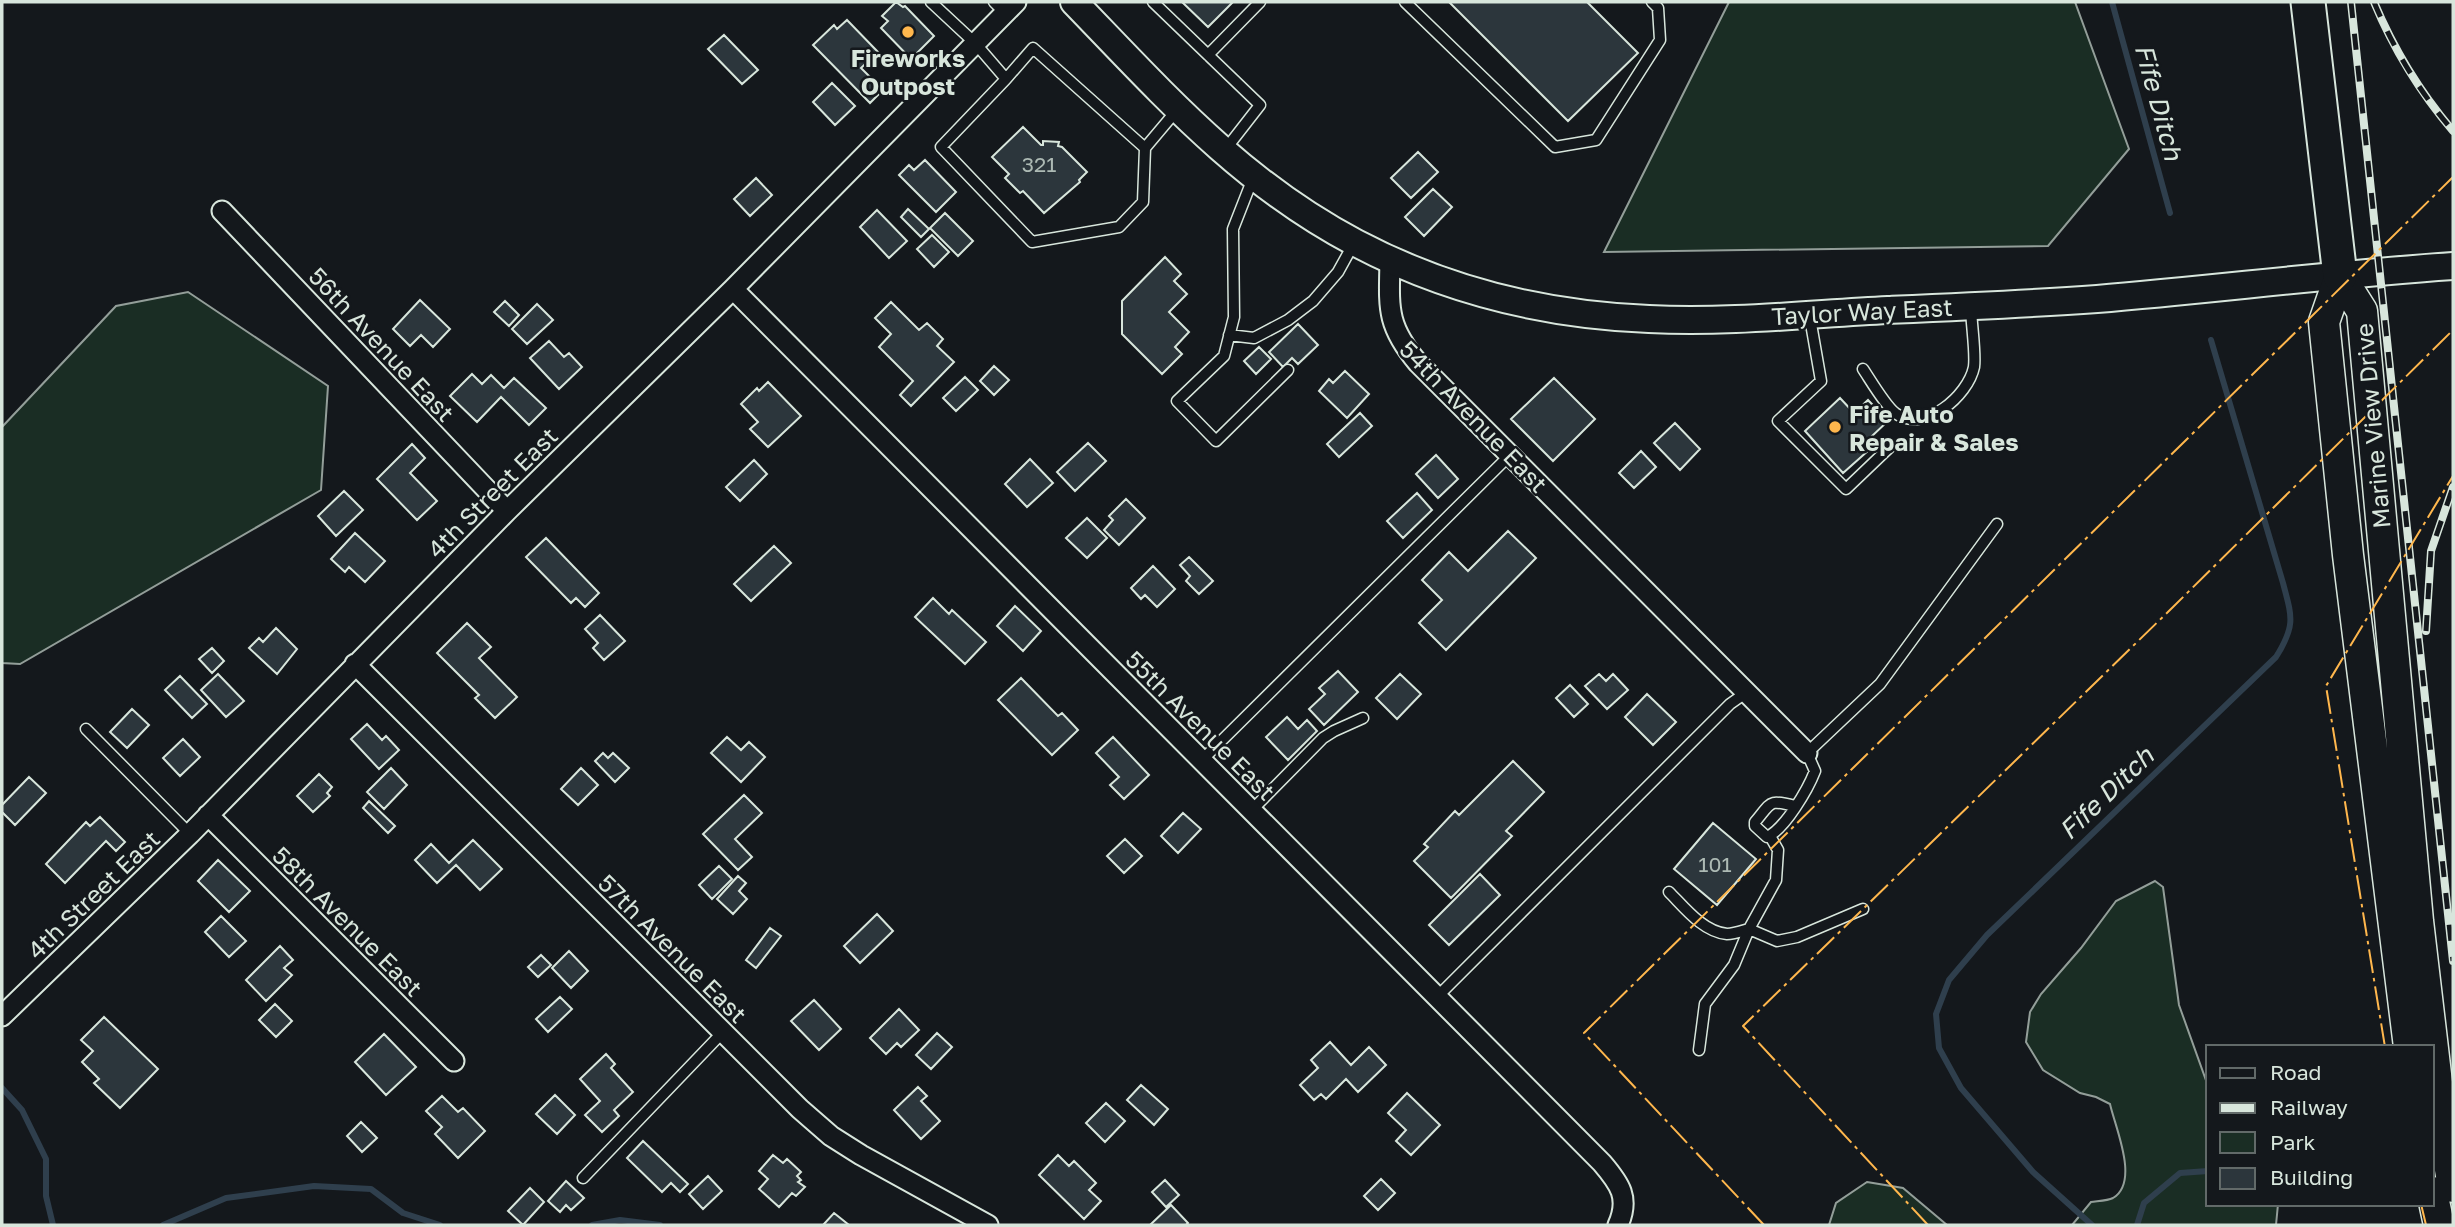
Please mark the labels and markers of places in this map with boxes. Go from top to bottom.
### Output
marker: Fireworks Outpost [900,24,916,40]
place label: Fireworks Outpost [851,43,965,100]
place label: Fife Auto Repair & Sales [1849,399,2019,456]
marker: Fife Auto Repair & Sales [1827,419,1843,435]

